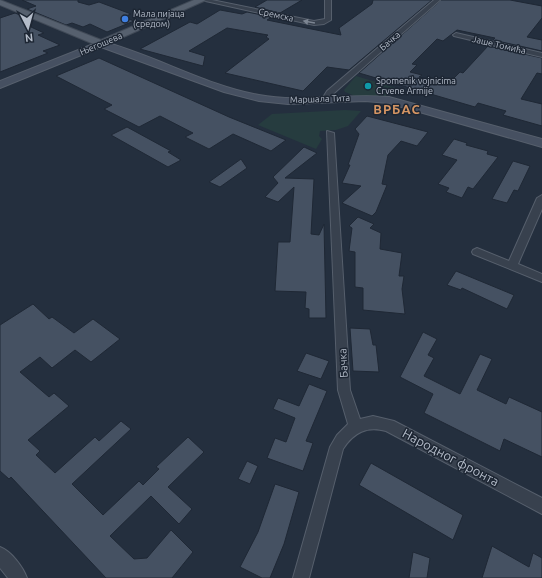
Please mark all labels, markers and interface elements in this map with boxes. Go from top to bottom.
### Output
street label: Сремска [257,6,295,24]
north arrow [8,8,48,48]
place label: Мала пијаца (средом) [133,9,185,29]
marker: Мала пијаца (средом) [120,14,130,24]
one-way arrow [303,19,315,25]
street label: Бачка [378,29,402,53]
street label: Његошева [78,31,124,57]
text: N [24,32,34,44]
street label: Јаше Томића [471,34,527,56]
place label: Spomenik vojnicima Crvene Armije [376,76,456,96]
marker: Spomenik vojnicima Crvene Armije [363,81,373,91]
street label: Маршала Тита [290,93,350,105]
district label: ВРБАС [373,102,421,116]
street label: Бачка [336,348,350,378]
street label: Народног фронта [400,426,502,488]

